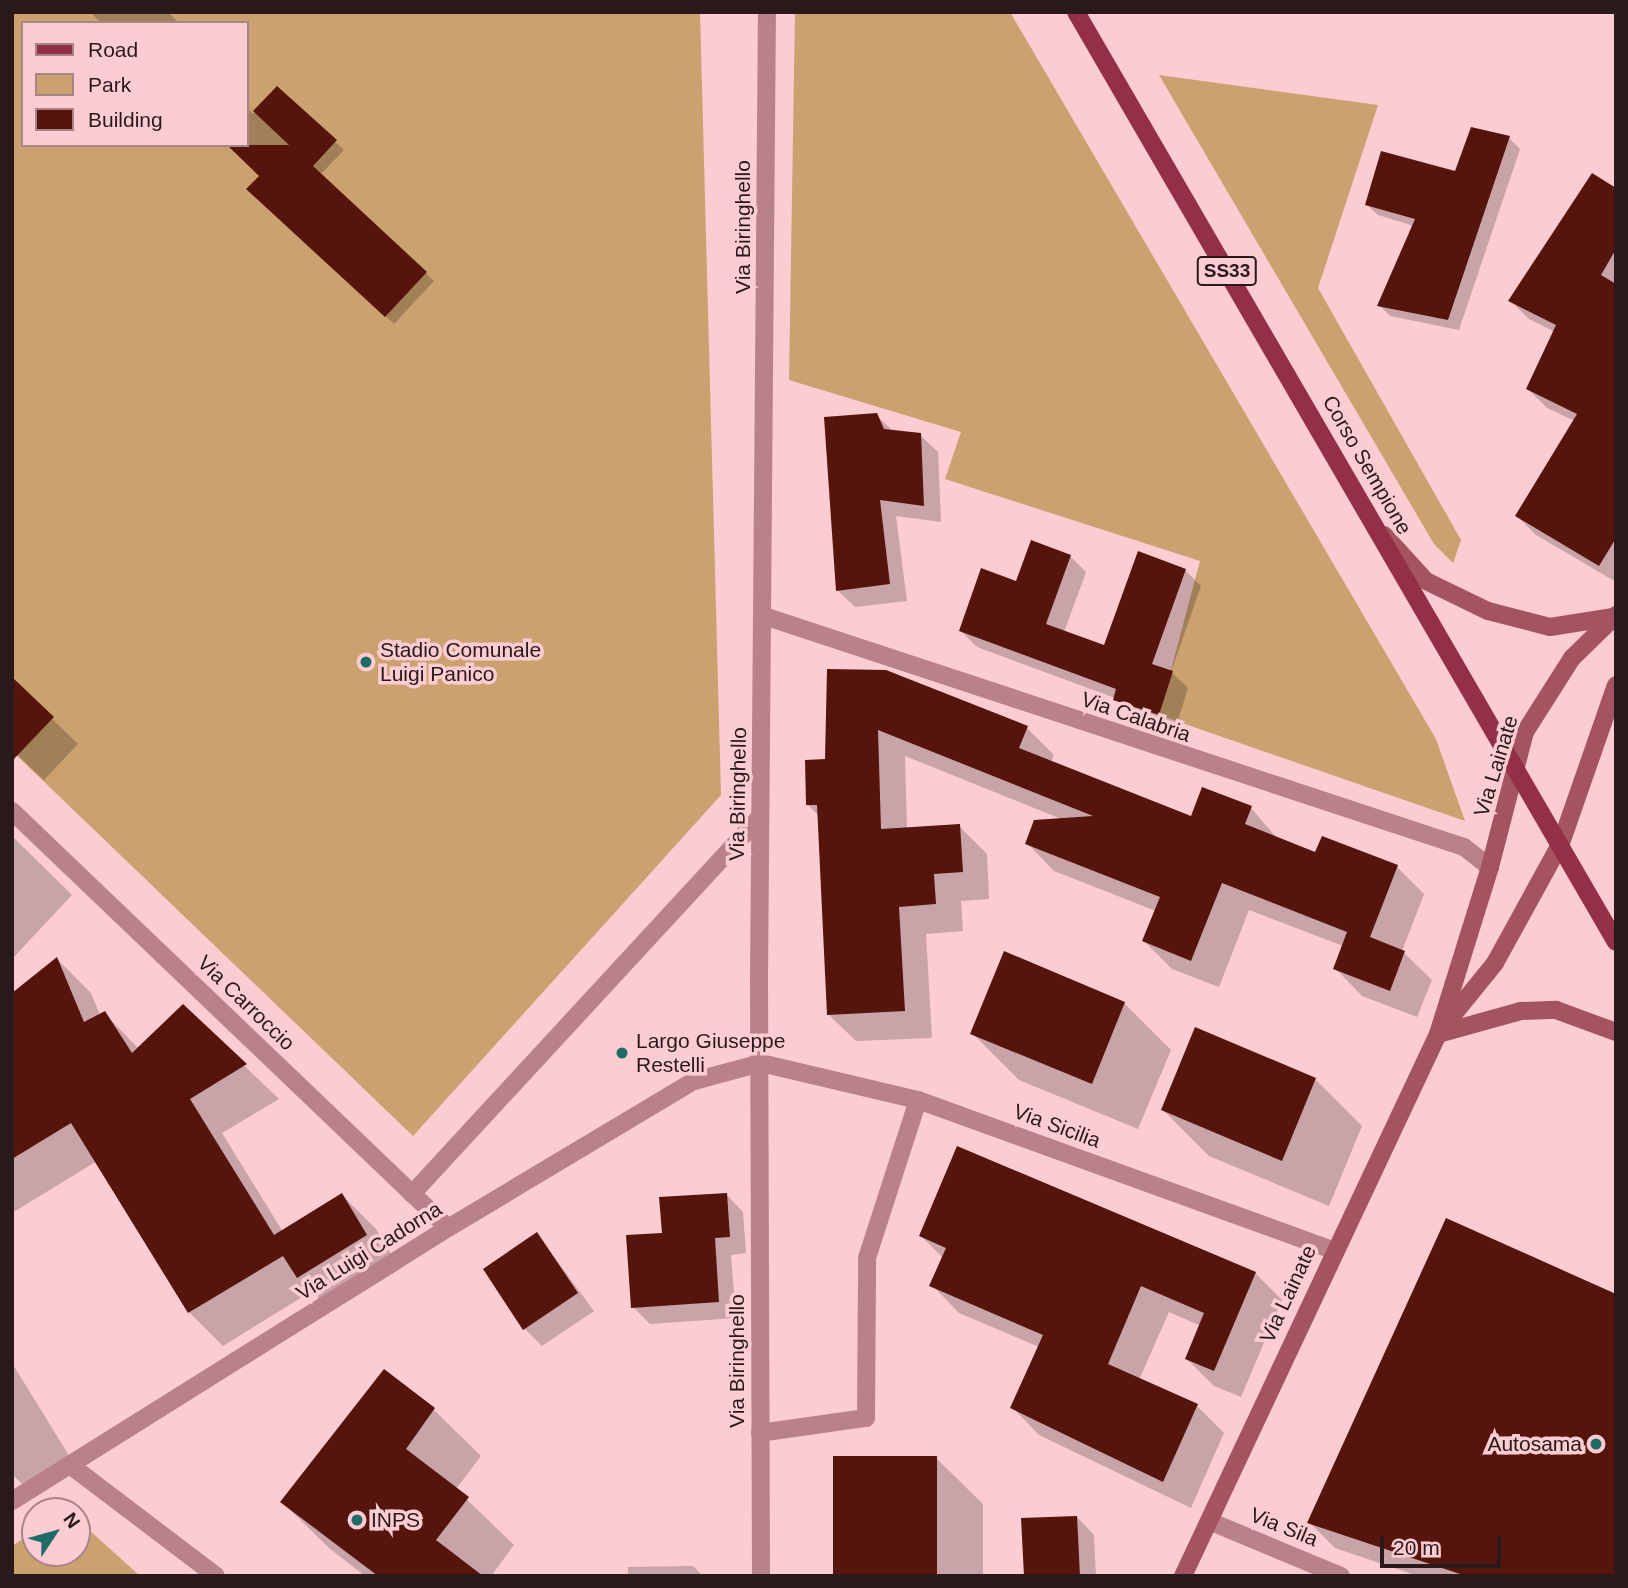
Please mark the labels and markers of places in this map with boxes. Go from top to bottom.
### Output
place label: Stadio Comunale Luigi Panico [380,637,541,687]
marker: Stadio Comunale Luigi Panico [358,654,374,670]
place label: Largo Giuseppe Restelli [636,1028,785,1078]
marker: Largo Giuseppe Restelli [614,1045,630,1061]
place label: Autosama [1487,1431,1582,1457]
marker: Autosama [1588,1436,1604,1452]
place label: INPS [371,1507,420,1533]
marker: INPS [349,1512,365,1528]

